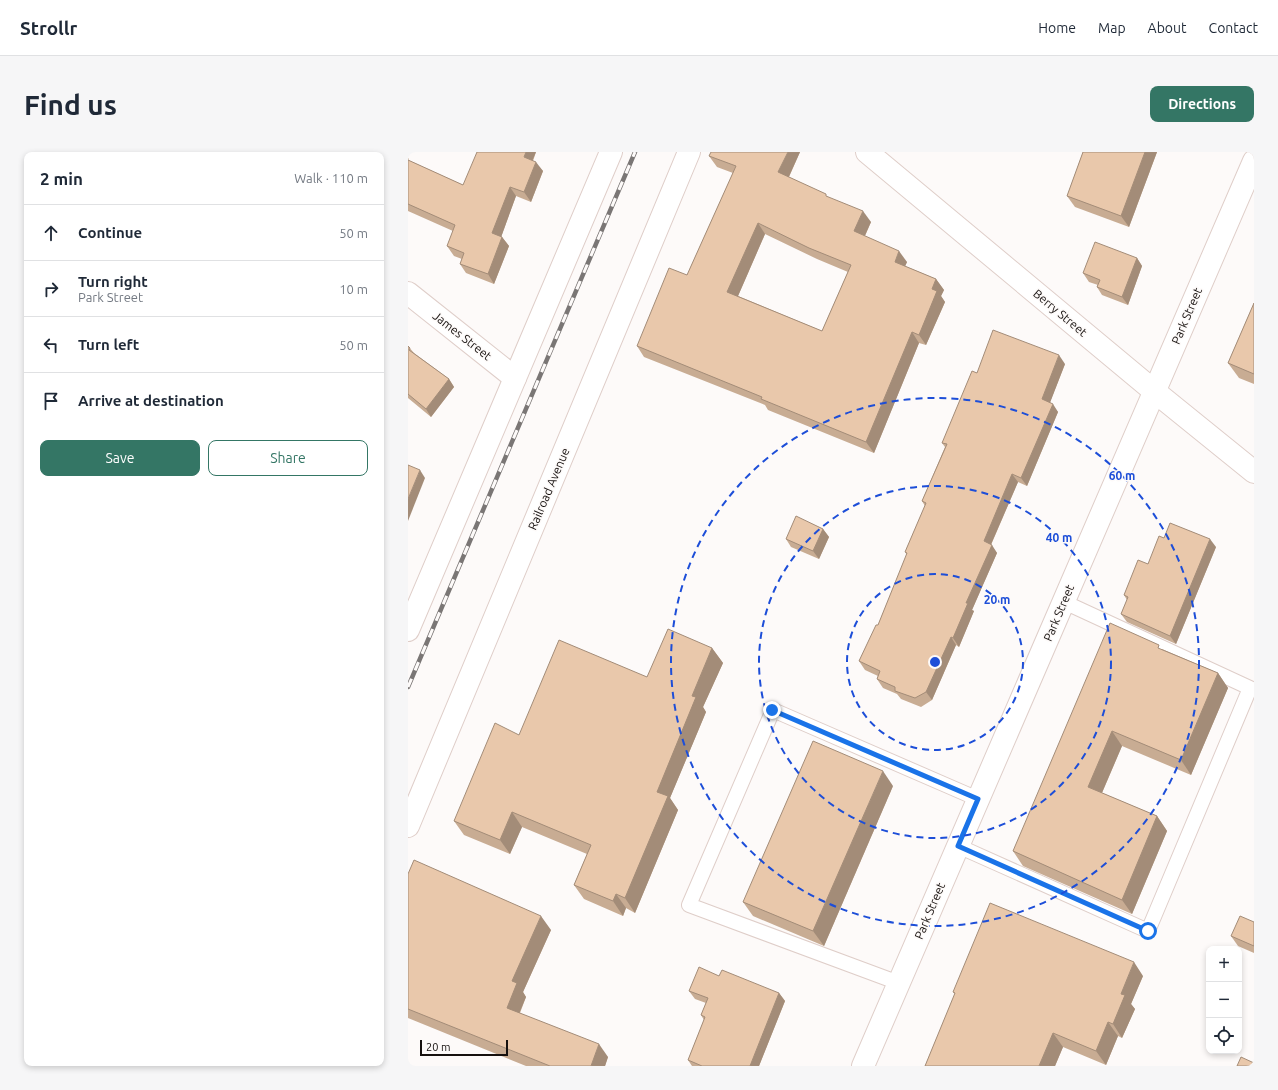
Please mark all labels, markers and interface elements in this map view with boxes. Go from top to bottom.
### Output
text: Strollr [20,17,77,39]
text: Home [1038,20,1076,36]
text: Map [1098,20,1126,36]
text: About [1148,20,1187,36]
text: Contact [1209,20,1258,36]
button: Directions [1150,86,1254,122]
text: Find us [24,89,117,120]
text: 2 min [40,169,83,188]
text: Walk · 110 m [294,171,368,185]
icon: ahead [40,222,62,244]
text: Continue [78,224,142,241]
text: 50 m [339,226,368,240]
text: Turn right [78,273,148,290]
icon: right [40,278,62,300]
text: 10 m [339,282,368,296]
street label: Park Street [1169,285,1204,346]
street label: Berry Street [1031,287,1090,339]
text: Park Street [78,290,143,304]
street label: James Street [431,309,494,363]
icon: left [40,334,62,356]
text: Turn left [78,336,139,353]
text: 50 m [339,338,368,352]
icon: arrive [40,390,62,412]
text: Arrive at destination [78,392,224,409]
button: Save [40,440,200,476]
button: Share [208,440,368,476]
street label: Railroad Avenue [525,446,572,532]
text: 60 m [1109,469,1135,482]
text: 40 m [1046,531,1072,544]
street label: Park Street [1041,582,1076,643]
text: 20 m [984,593,1010,606]
centre of rings [928,655,942,669]
route end [763,701,781,719]
street label: Park Street [912,880,947,941]
route start [1139,922,1157,940]
map controls [1206,946,1242,1054]
button: + [1206,946,1242,982]
button: − [1206,982,1242,1018]
button: locate [1206,1018,1242,1054]
scale bar [420,1038,508,1057]
text: 20 m [426,1041,450,1053]

